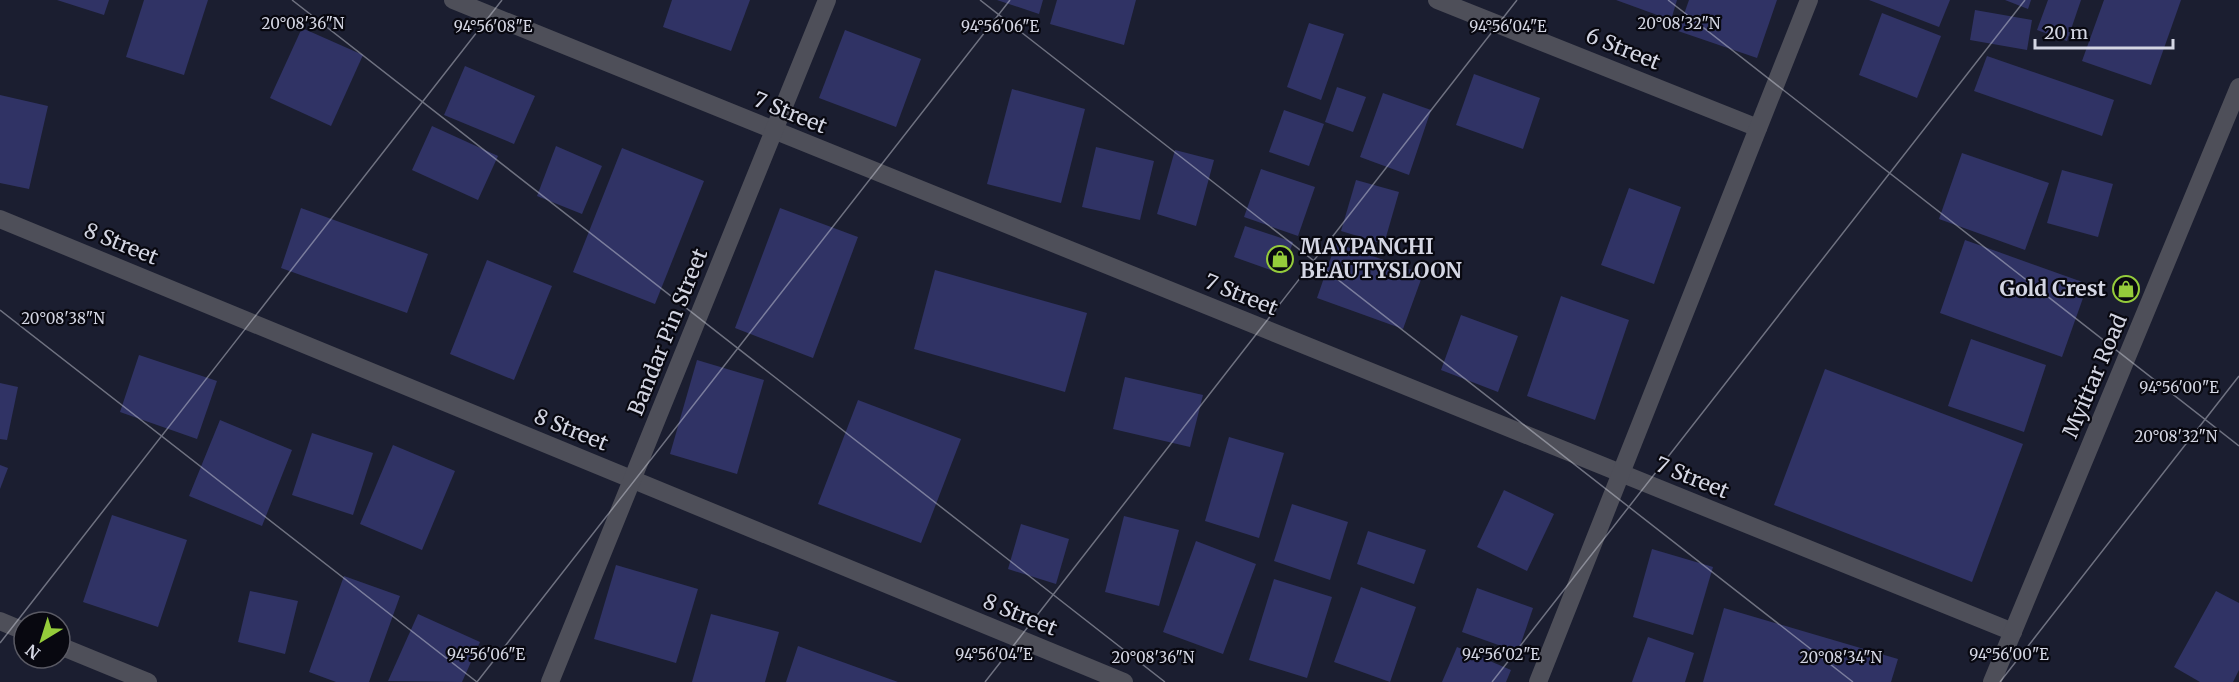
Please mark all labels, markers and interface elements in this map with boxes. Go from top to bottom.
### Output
scale bar [2035,12,2173,50]
text: 20°08'36"N [262,14,345,33]
text: 20°08'32"N [1638,14,1721,33]
text: 94°56'08"E [454,17,533,36]
text: 94°56'06"E [961,17,1039,36]
text: 94°56'04"E [1469,17,1547,36]
street label: 6 Street [1582,21,1664,76]
text: 20 m [2044,21,2088,44]
street label: 7 Street [749,86,831,139]
street label: 8 Street [80,216,162,271]
place label: MAYPANCHI BEAUTYSLOON [1300,233,1462,284]
street label: Bandar Pin Street [622,244,713,419]
shop icon: MAYPANCHI BEAUTYSLOON [1265,244,1295,274]
street label: 7 Street [1200,268,1282,321]
shop icon: Gold Crest [2111,274,2141,304]
place label: Gold Crest [1999,275,2107,302]
text: 20°08'38"N [21,309,105,328]
street label: Myittar Road [2056,309,2133,442]
text: 94°56'00"E [2139,378,2219,397]
street label: 8 Street [530,402,612,457]
text: 20°08'32"N [2135,427,2218,446]
street label: 7 Street [1651,451,1733,504]
street label: 8 Street [979,587,1061,642]
north arrow [12,610,72,670]
text: N [21,640,44,664]
text: 94°56'06"E [447,645,525,664]
text: 94°56'04"E [955,645,1033,664]
text: 94°56'02"E [1462,645,1540,664]
text: 94°56'00"E [1969,645,2049,664]
text: 20°08'36"N [1112,648,1195,667]
text: 20°08'34"N [1800,648,1883,667]

